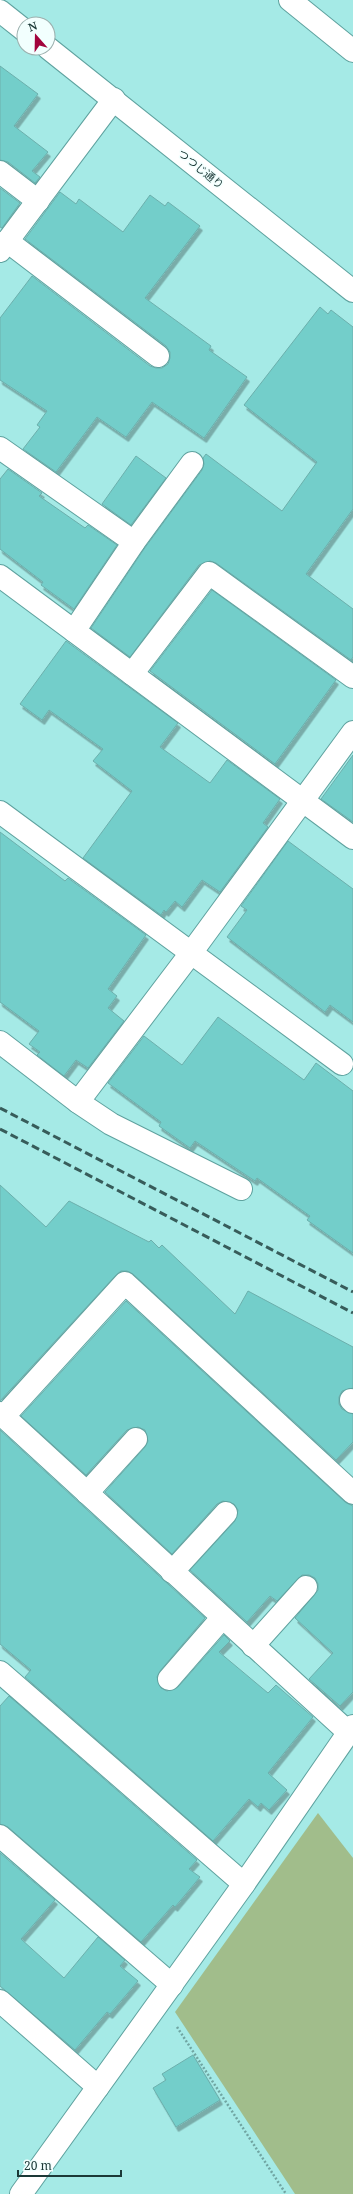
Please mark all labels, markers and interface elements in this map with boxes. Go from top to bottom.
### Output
north arrow [16,16,56,56]
text: N [26,17,39,35]
street label: つつじ通り [175,145,227,192]
scale bar [18,2152,121,2178]
text: 20 m [24,2157,52,2174]

